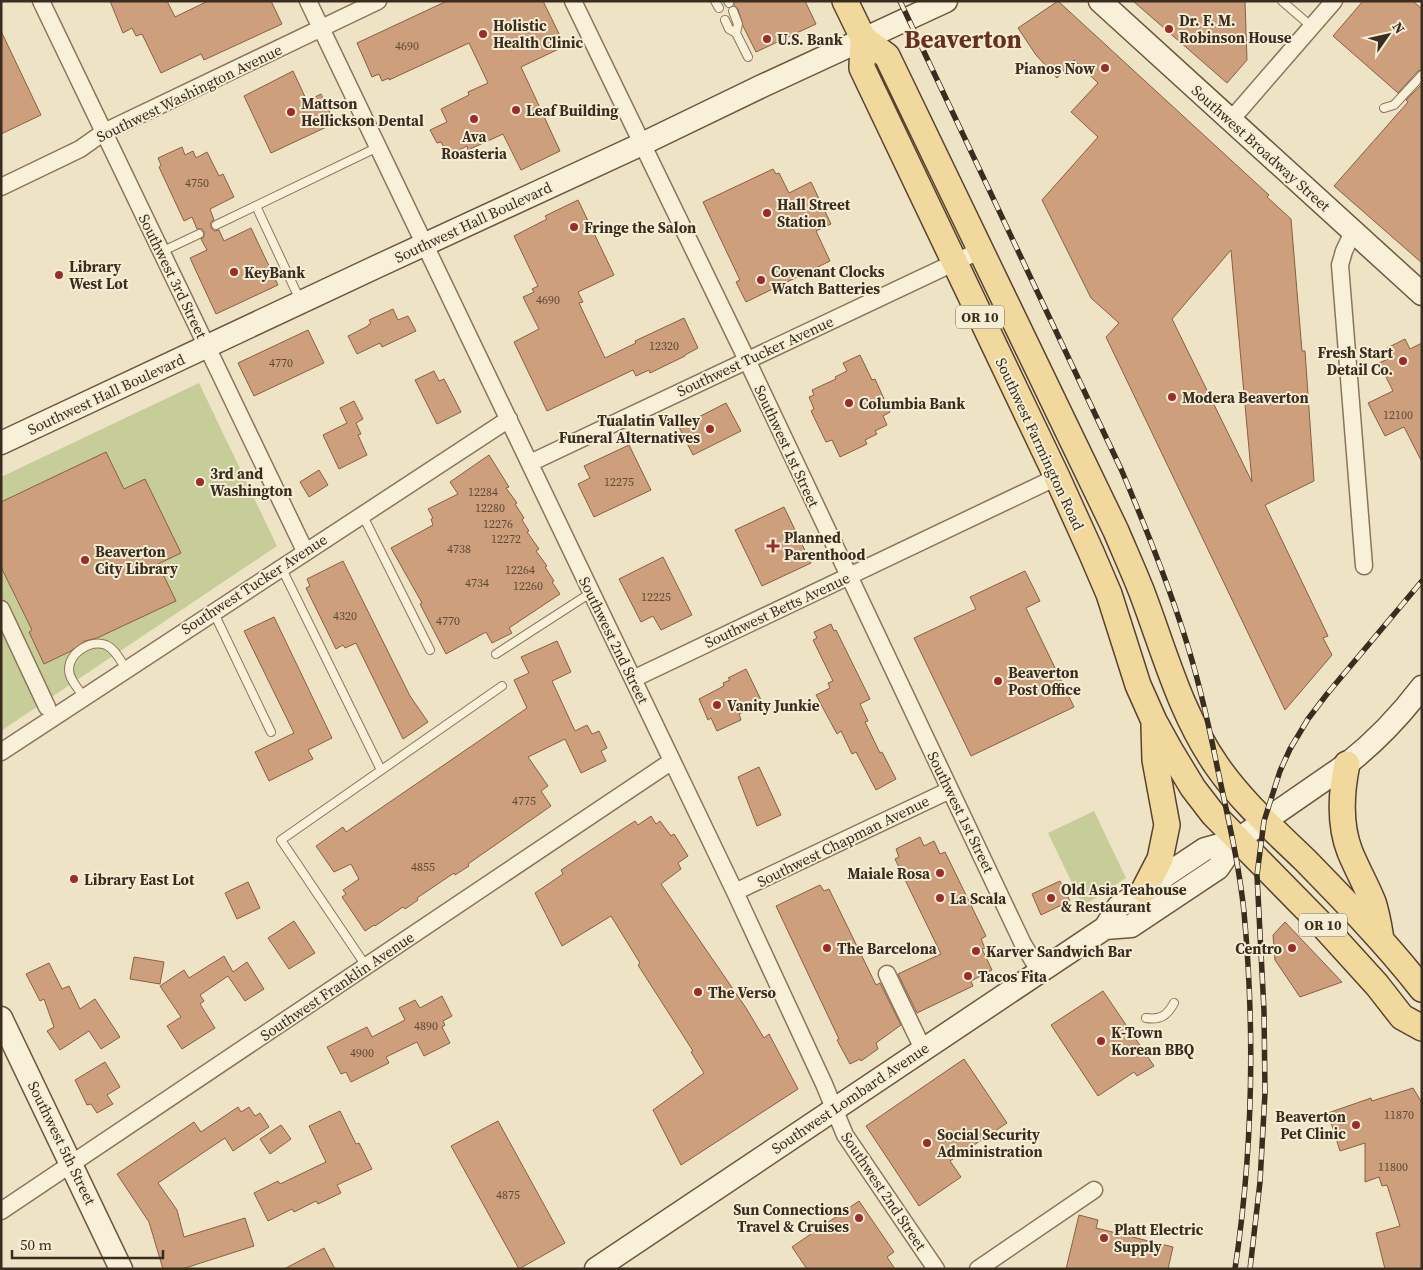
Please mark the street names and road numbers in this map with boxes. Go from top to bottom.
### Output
street label: Southwest Washington Avenue [93,39,286,147]
street label: Southwest Broadway Street [1187,80,1335,216]
street label: Southwest Hall Boulevard [391,176,555,268]
street label: Southwest 3rd Street [134,210,212,342]
road number: OR 10 [956,306,1004,328]
street label: Southwest Tucker Avenue [673,310,837,402]
street label: Southwest Hall Boulevard [24,348,188,440]
street label: Southwest Farmington Road [991,354,1089,534]
street label: Southwest 1st Street [749,381,825,511]
street label: Southwest Tucker Avenue [177,529,331,639]
street label: Southwest Betts Avenue [701,567,853,653]
street label: Southwest 2nd Street [574,573,654,707]
street label: Southwest 1st Street [922,748,1000,876]
street label: Southwest Chapman Avenue [753,790,933,892]
road number: OR 10 [1299,914,1347,936]
street label: Southwest Franklin Avenue [256,926,419,1046]
street label: Southwest Lombard Avenue [767,1037,933,1159]
street label: Southwest 5th Street [23,1078,101,1209]
street label: Southwest 2nd Street [836,1128,932,1255]

